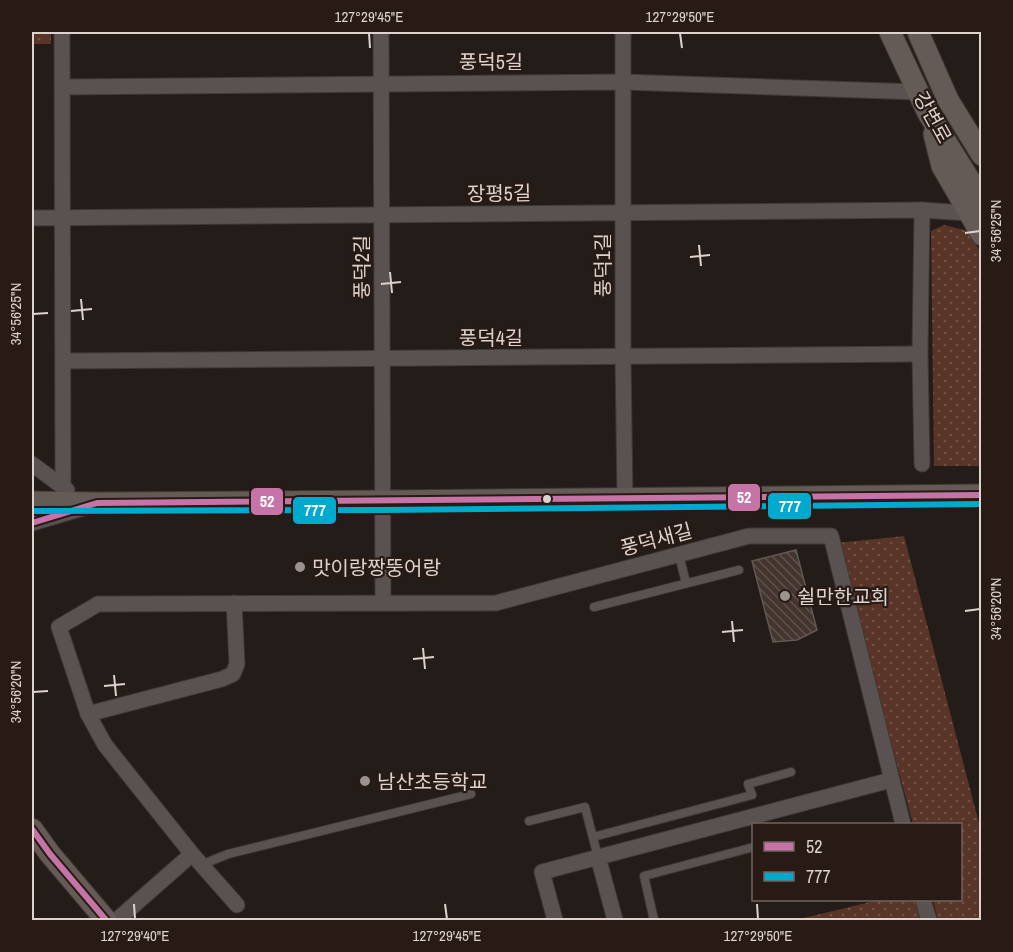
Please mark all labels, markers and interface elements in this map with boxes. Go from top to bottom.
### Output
text: 127°29'45"E [335,6,403,27]
text: 127°29'50"E [646,6,714,27]
street label: 풍덕5길 [459,48,523,75]
street label: 강변로 [908,86,958,148]
street label: 장평5길 [467,179,531,207]
text: 34°56'25"N [985,200,1006,262]
street label: 풍덕1길 [589,233,616,297]
street label: 풍덕2길 [348,235,375,299]
text: 34°56'25"N [5,283,26,345]
street label: 풍덕4길 [459,324,523,351]
line badge: 52 [727,483,761,512]
text: 52 [737,486,751,508]
line badge: 52 [250,487,284,516]
text: 52 [260,490,274,512]
line badge: 777 [767,492,812,520]
unlabelled marker [541,493,553,505]
text: 777 [779,495,801,517]
line badge: 777 [292,496,337,525]
text: 777 [304,499,326,521]
street label: 풍덕새길 [617,516,695,562]
place label: 맛이랑짱뚱어랑 [312,554,441,581]
marker: 맛이랑짱뚱어랑 [293,560,307,574]
text: 34°56'20"N [985,578,1006,640]
place label: 쉴만한교회 [797,583,889,610]
marker: 쉴만한교회 [778,589,792,603]
text: 34°56'20"N [5,661,26,723]
place label: 남산초등학교 [377,768,487,795]
marker: 남산초등학교 [358,774,372,788]
legend [752,823,962,901]
text: 52 [806,834,822,859]
text: 777 [806,864,831,889]
text: 127°29'40"E [101,925,169,946]
text: 127°29'45"E [413,925,481,946]
text: 127°29'50"E [724,925,792,946]

